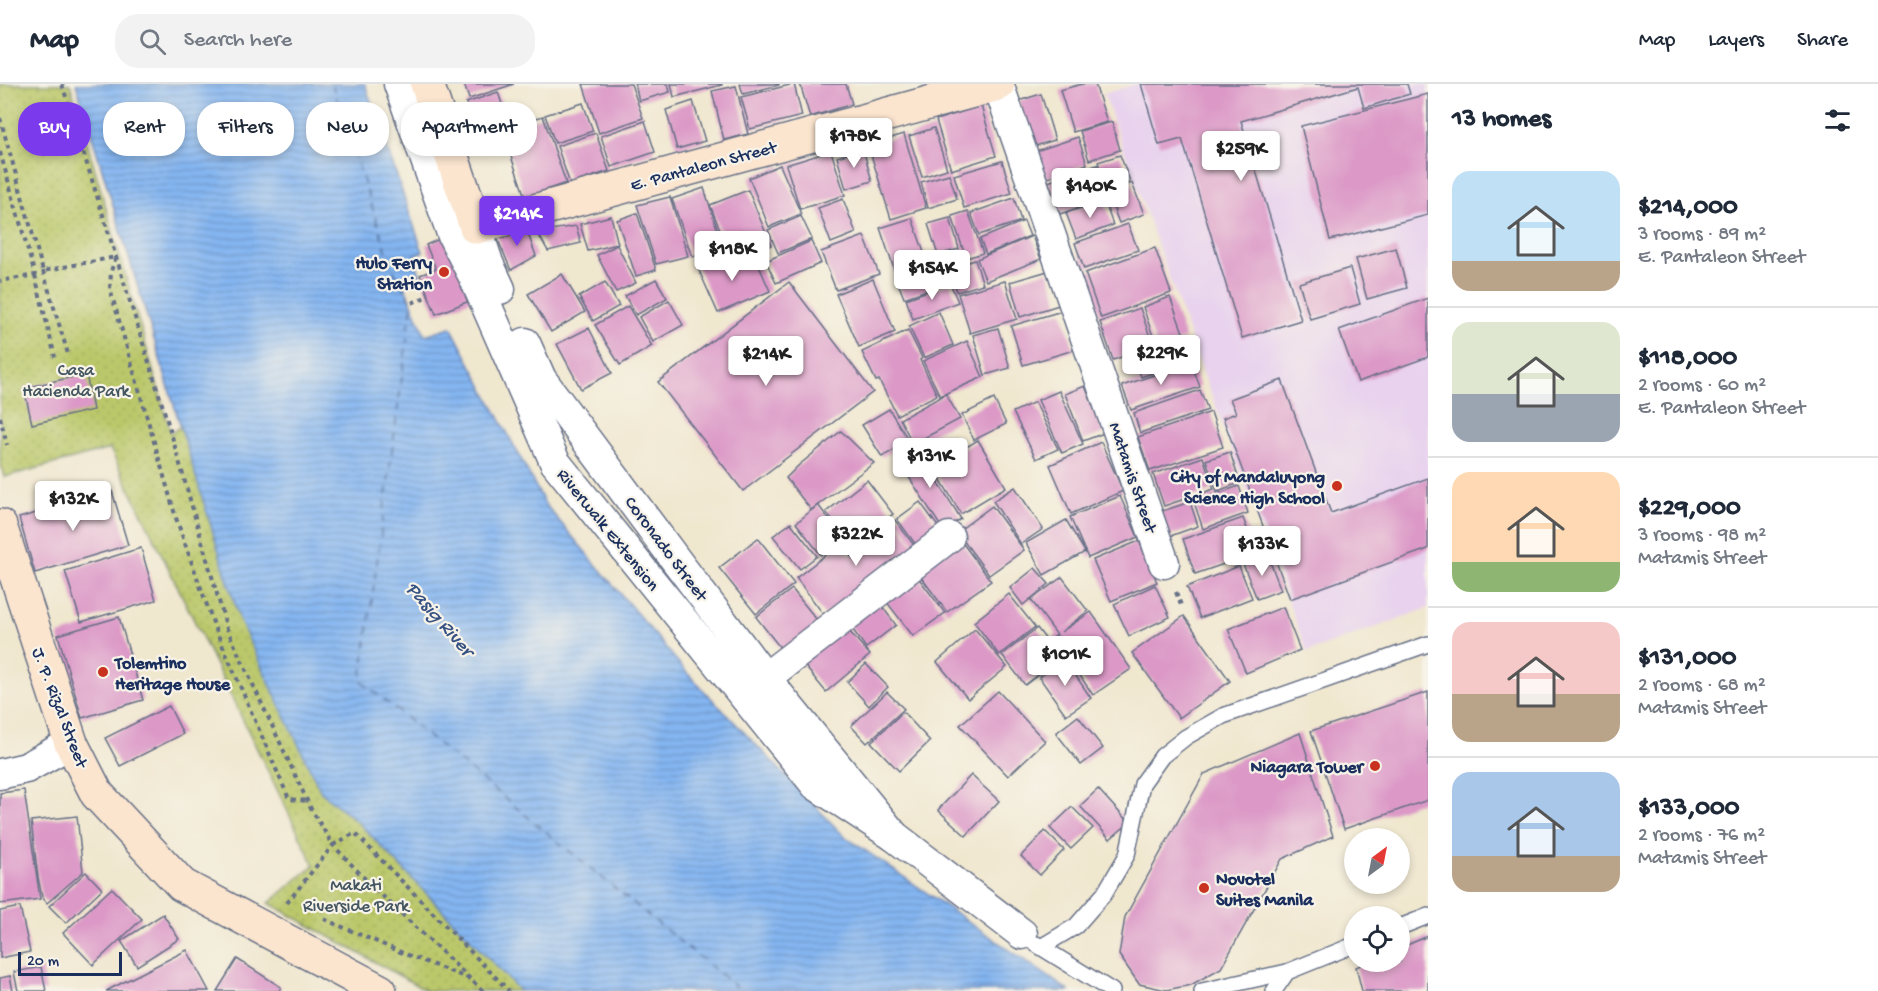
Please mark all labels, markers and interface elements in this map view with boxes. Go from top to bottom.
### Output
search box [115,14,535,68]
text: Map [30,25,79,58]
icon: search [136,25,169,58]
text: Search here [184,28,292,54]
text: Map [1639,29,1675,54]
text: Layers [1708,29,1764,54]
text: Share [1797,29,1848,54]
chip: Buy [18,102,91,156]
chip: Rent [103,102,185,156]
chip: Filters [197,102,294,156]
chip: New [306,102,389,156]
chip: Apartment [401,102,537,156]
icon: filters [1821,104,1854,137]
text: 13 homes [1452,105,1551,136]
pin: $178K [812,118,896,169]
text: $178K [829,126,879,149]
pin: $259K [1199,131,1283,182]
street label: E. Pantaleon Street [628,137,781,197]
text: $259K [1216,139,1266,162]
pin: $140K [1048,168,1132,219]
text: $140K [1066,176,1114,199]
text: $214,000 [1638,193,1738,224]
icon: home [1500,195,1572,267]
pin: $214K [475,196,559,247]
text: $214K [493,204,541,227]
text: 3 rooms · 89 m² [1638,224,1766,247]
pin: $118K [690,231,774,282]
text: $118K [708,239,756,262]
text: E. Pantaleon Street [1638,247,1805,270]
pin: $154K [890,250,974,301]
place label: Hulo Ferry Station [356,254,432,296]
text: $154K [908,258,956,281]
marker: Hulo Ferry Station [437,265,451,279]
pin: $229K [1119,335,1203,386]
pin: $214K [724,336,808,387]
text: $229K [1136,343,1186,366]
text: $214K [742,344,790,367]
text: $118,000 [1638,344,1737,375]
icon: home [1500,346,1572,418]
park label: Casa Hacienda Park [22,361,132,403]
text: 2 rooms · 60 m² [1638,375,1766,398]
text: E. Pantaleon Street [1638,398,1805,421]
street label: Matamis Street [1103,420,1161,537]
pin: $131K [888,438,972,489]
text: $131K [907,446,953,469]
street label: Riverwalk Extension [551,465,663,596]
place label: City of Mandaluyong Science High School [1170,468,1325,510]
marker: City of Mandaluyong Science High School [1330,479,1344,493]
pin: $132K [31,481,115,532]
text: $132K [49,489,97,512]
street label: Coronado Street [619,493,712,607]
text: $229,000 [1638,494,1741,525]
icon: home [1500,496,1572,568]
pin: $322K [814,516,898,567]
text: $322K [831,524,881,547]
text: 3 rooms · 98 m² [1638,525,1766,548]
pin: $133K [1220,526,1304,577]
text: $133K [1238,534,1286,557]
text: Matamis Street [1638,548,1766,571]
water label: Pasig River [400,578,479,665]
pin: $101K [1023,636,1107,687]
text: $101K [1041,644,1089,667]
text: $131,000 [1638,644,1737,675]
street label: J. P. Rizal Street [26,645,92,772]
icon: home [1500,646,1572,718]
place label: Tolemtino Heritage House [113,654,231,696]
marker: Tolemtino Heritage House [96,665,110,679]
text: 2 rooms · 68 m² [1638,675,1766,698]
text: Matamis Street [1638,698,1766,721]
place label: Niagara Tower [1251,758,1366,779]
marker: Niagara Tower [1368,759,1382,773]
text: $133,000 [1638,794,1740,825]
icon: home [1500,796,1572,868]
text: 2 rooms · 76 m² [1638,825,1765,848]
north arrow [1344,828,1410,894]
map controls [1344,828,1410,972]
text: Matamis Street [1638,848,1766,871]
place label: Novotel Suites Manila [1216,870,1314,912]
park label: Makati Riverside Park [303,876,411,918]
marker: Novotel Suites Manila [1197,881,1211,895]
button: locate [1344,906,1410,972]
scale bar [18,949,122,976]
text: 20 m [27,953,59,972]

